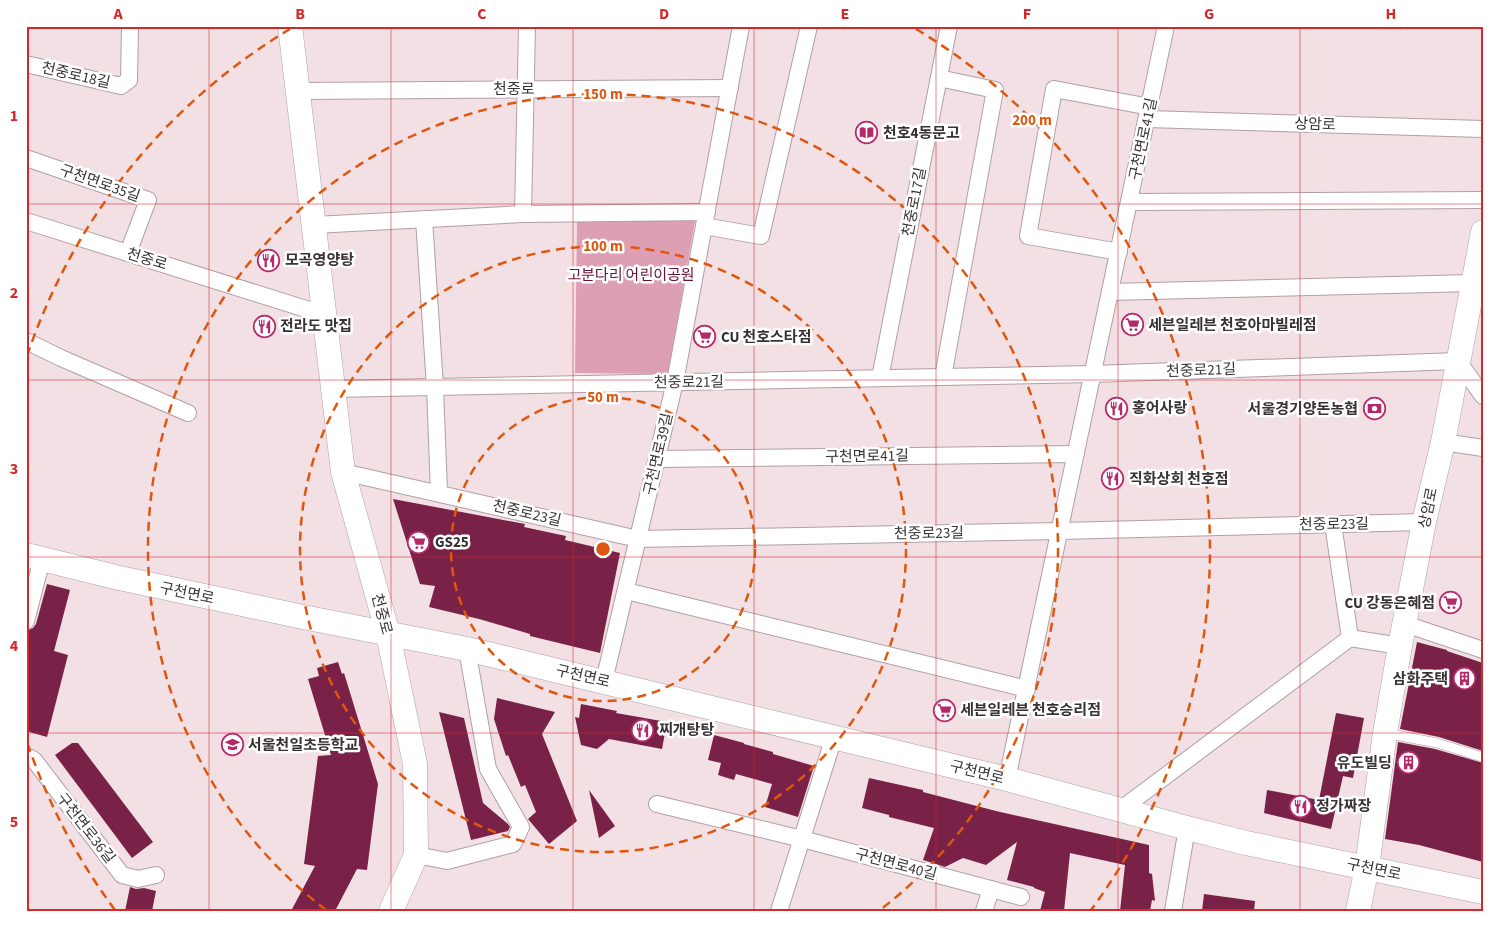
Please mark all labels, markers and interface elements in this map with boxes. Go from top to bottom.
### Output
text: A [112,3,123,25]
text: B [295,3,305,25]
text: C [477,3,487,25]
text: D [659,3,669,25]
text: E [841,3,849,25]
text: F [1023,3,1031,25]
text: G [1204,3,1214,25]
text: H [1386,3,1396,25]
street label: 천중로18길 [39,57,112,94]
street label: 천중로 [493,79,535,100]
text: 150 m [583,84,623,105]
street label: 구천면로41길 [1124,96,1162,182]
text: 1 [10,105,18,127]
text: 200 m [1012,110,1052,131]
street label: 상암로 [1294,113,1336,136]
library icon: 천호4동문고 [855,121,879,145]
place label: 천호4동문고 [883,123,960,144]
street label: 구천면로35길 [57,160,143,207]
street label: 천중로17길 [897,166,931,239]
text: 100 m [583,236,623,257]
street label: 천중로 [124,243,170,276]
restaurant icon: 모곡영양탕 [257,248,281,272]
place label: 모곡영양탕 [285,250,354,271]
park label: 고분다리 어린이공원 [567,265,695,286]
text: 2 [10,282,18,304]
supermarket icon: 세븐일레븐 천호아마빌레점 [1120,313,1144,337]
restaurant icon: 전라도 맛집 [252,314,276,338]
place label: 세븐일레븐 천호아마빌레점 [1148,315,1317,336]
place label: 전라도 맛집 [280,316,352,337]
supermarket icon: CU 천호스타점 [693,325,717,349]
place label: CU 천호스타점 [721,327,811,348]
street label: 천중로21길 [1166,359,1236,382]
street label: 천중로21길 [654,371,724,394]
text: 50 m [587,387,619,408]
restaurant icon: 홍어사랑 [1104,396,1128,420]
bank icon: 서울경기양돈농협 [1362,397,1386,421]
place label: 홍어사랑 [1132,398,1187,419]
place label: 서울경기양돈농협 [1248,399,1358,420]
street label: 구천면로39길 [639,411,678,497]
street label: 구천면로41길 [825,445,909,468]
text: 3 [10,458,18,480]
restaurant icon: 직화상회 천호점 [1101,467,1125,491]
place label: 직화상회 천호점 [1129,469,1229,490]
street label: 상암로 [1414,486,1443,531]
street label: 천중로23길 [490,495,563,532]
street label: 천중로23길 [1299,513,1369,536]
street label: 천중로23길 [894,522,964,545]
supermarket icon: GS25 [407,530,431,554]
place label: GS25 [435,532,469,553]
centre of rings [594,540,612,558]
street label: 구천면로 [158,577,216,609]
street label: 천중로 [366,591,397,637]
supermarket icon: CU 강동은혜점 [1439,591,1463,615]
place label: CU 강동은혜점 [1345,593,1435,614]
text: 4 [10,635,19,657]
street label: 구천면로 [554,660,612,693]
building icon: 삼화주택 [1452,667,1476,691]
place label: 삼화주택 [1393,669,1448,690]
supermarket icon: 세븐일레븐 천호승리점 [932,698,956,722]
place label: 세븐일레븐 천호승리점 [960,700,1101,721]
restaurant icon: 찌개탕탕 [631,718,655,742]
place label: 찌개탕탕 [659,720,714,741]
school or university icon: 서울천일초등학교 [220,733,244,757]
place label: 서울천일초등학교 [248,735,359,756]
building icon: 유도빌딩 [1396,751,1420,775]
place label: 유도빌딩 [1337,753,1392,774]
street label: 구천면로 [948,756,1006,789]
street label: 구천면로36길 [51,789,120,868]
restaurant icon: 정가짜장 [1288,794,1312,818]
place label: 정가짜장 [1316,796,1371,817]
text: 5 [10,811,18,833]
street label: 구천면로40길 [853,843,939,885]
street label: 구천면로 [1345,853,1403,885]

